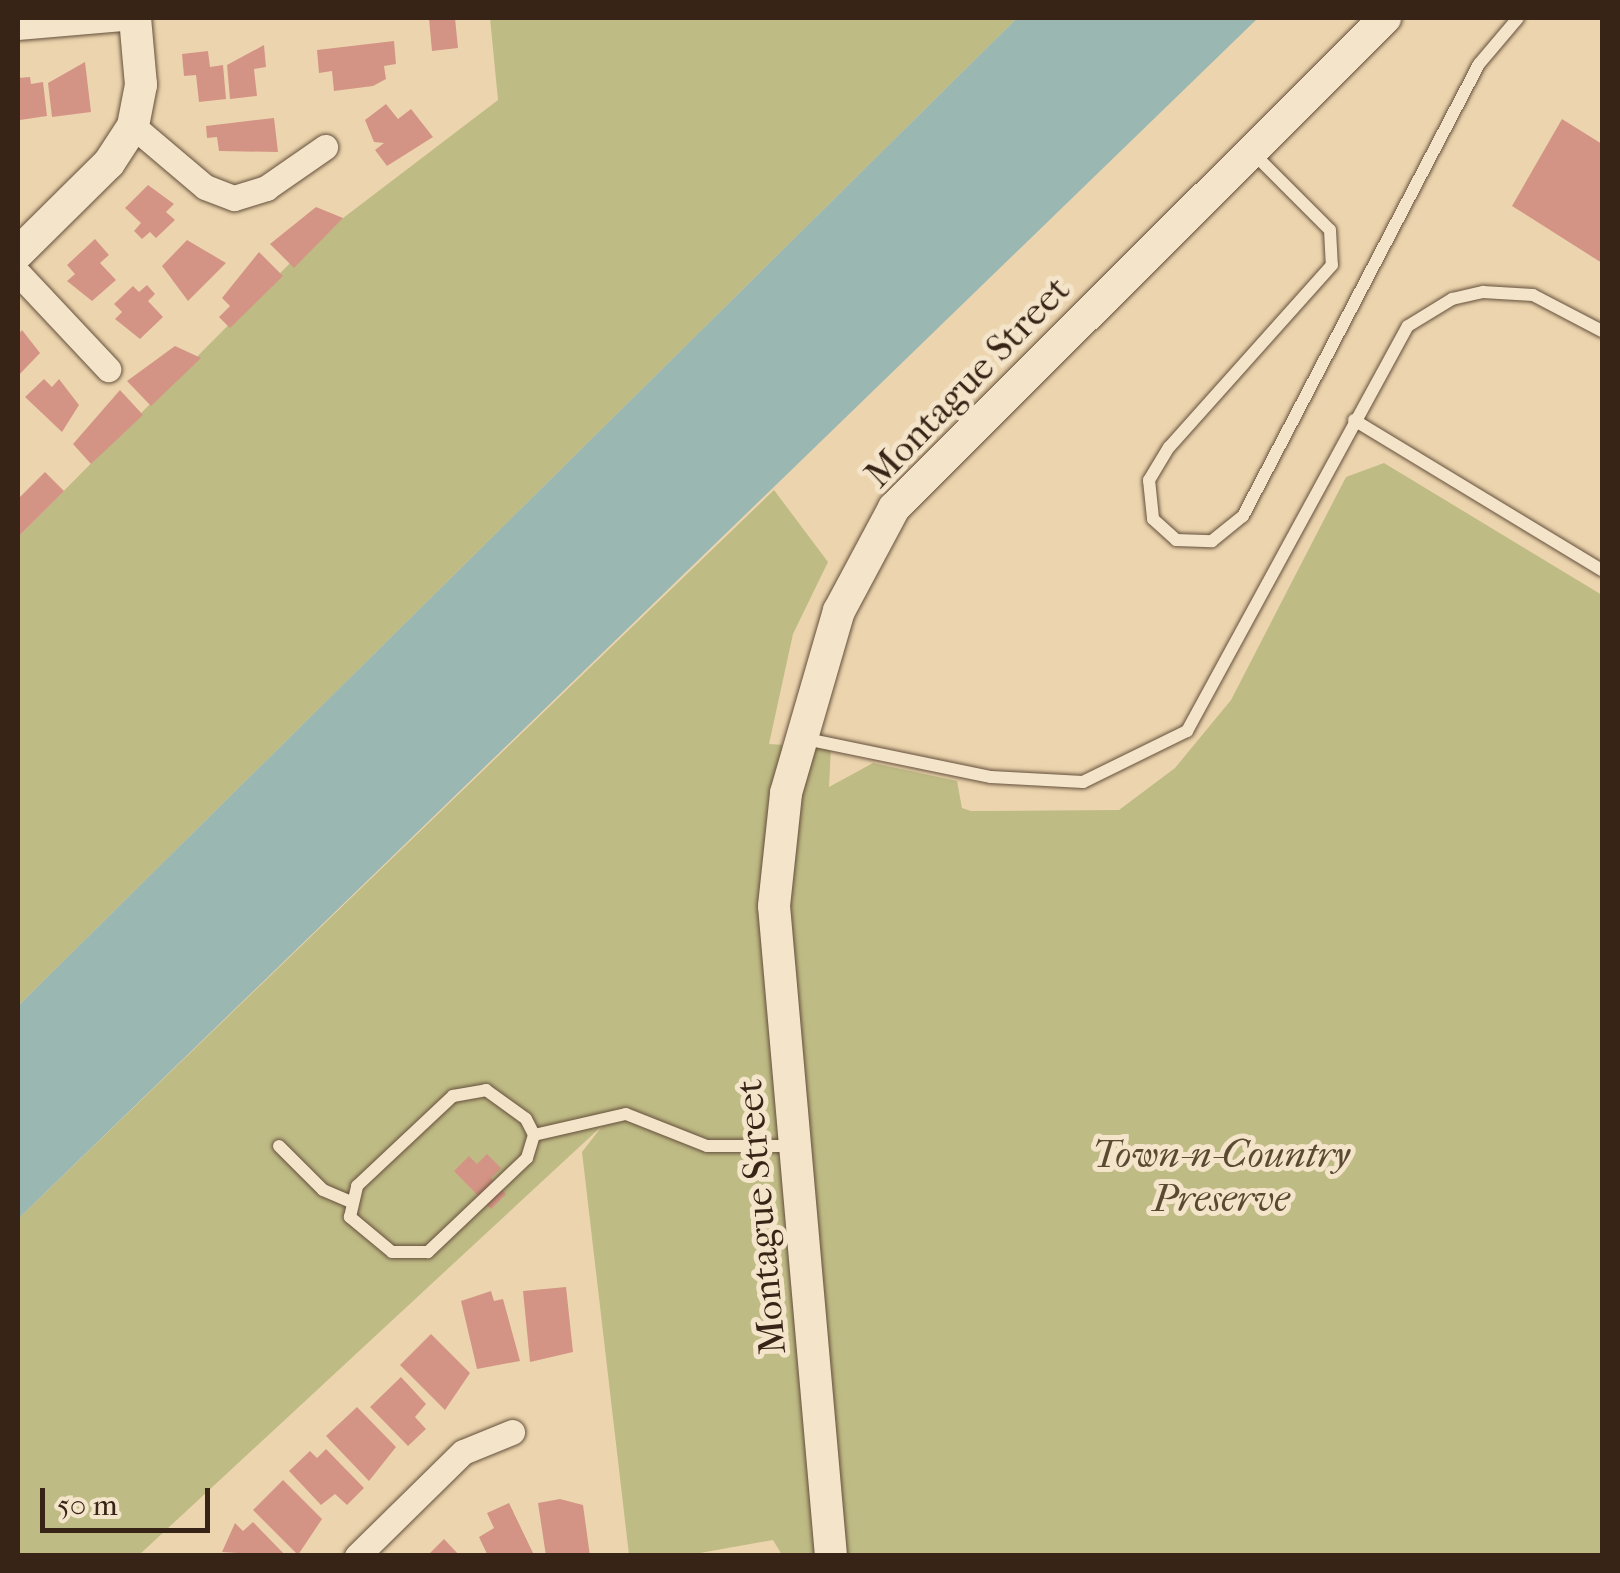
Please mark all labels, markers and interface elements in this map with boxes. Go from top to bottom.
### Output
street label: Montague Street [855,267,1079,497]
street label: Montague Street [726,1078,796,1356]
park label: Town-n-Country Preserve [1092,1132,1350,1222]
scale bar [45,1468,215,1530]
text: 50 m [57,1488,118,1523]

